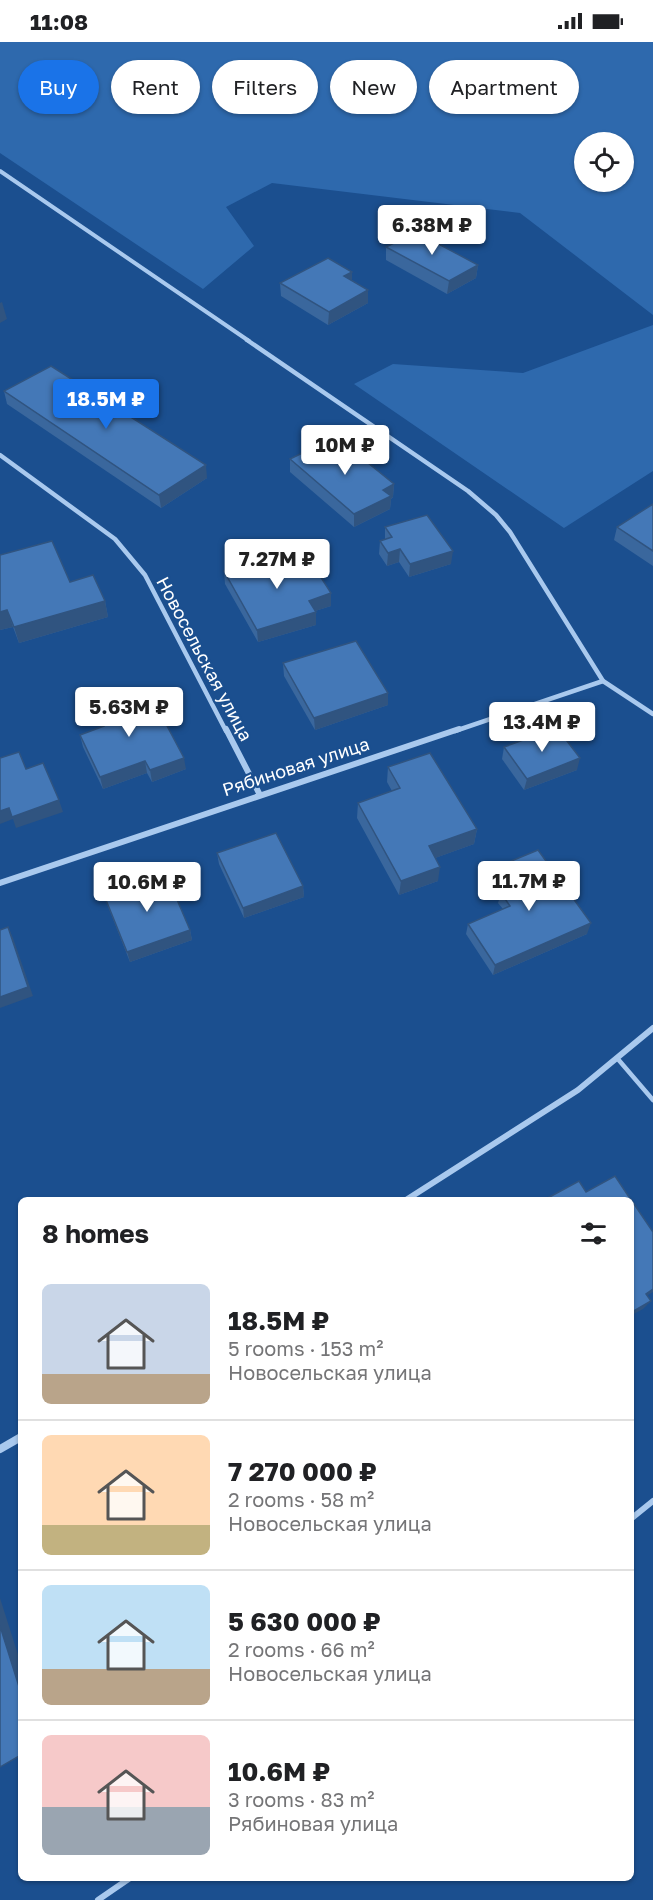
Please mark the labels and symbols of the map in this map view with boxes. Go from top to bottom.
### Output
pin: 6.38M ₽ [377,205,487,256]
pin: 18.5M ₽ [51,379,161,430]
pin: 10M ₽ [303,425,387,476]
pin: 7.27M ₽ [222,539,332,590]
street label: Новосельская улица [152,572,258,745]
pin: 5.63M ₽ [74,687,184,738]
pin: 13.4M ₽ [487,702,597,753]
street label: Рябиновая улица [219,732,372,800]
pin: 11.7M ₽ [474,861,584,912]
pin: 10.6M ₽ [92,862,202,913]

